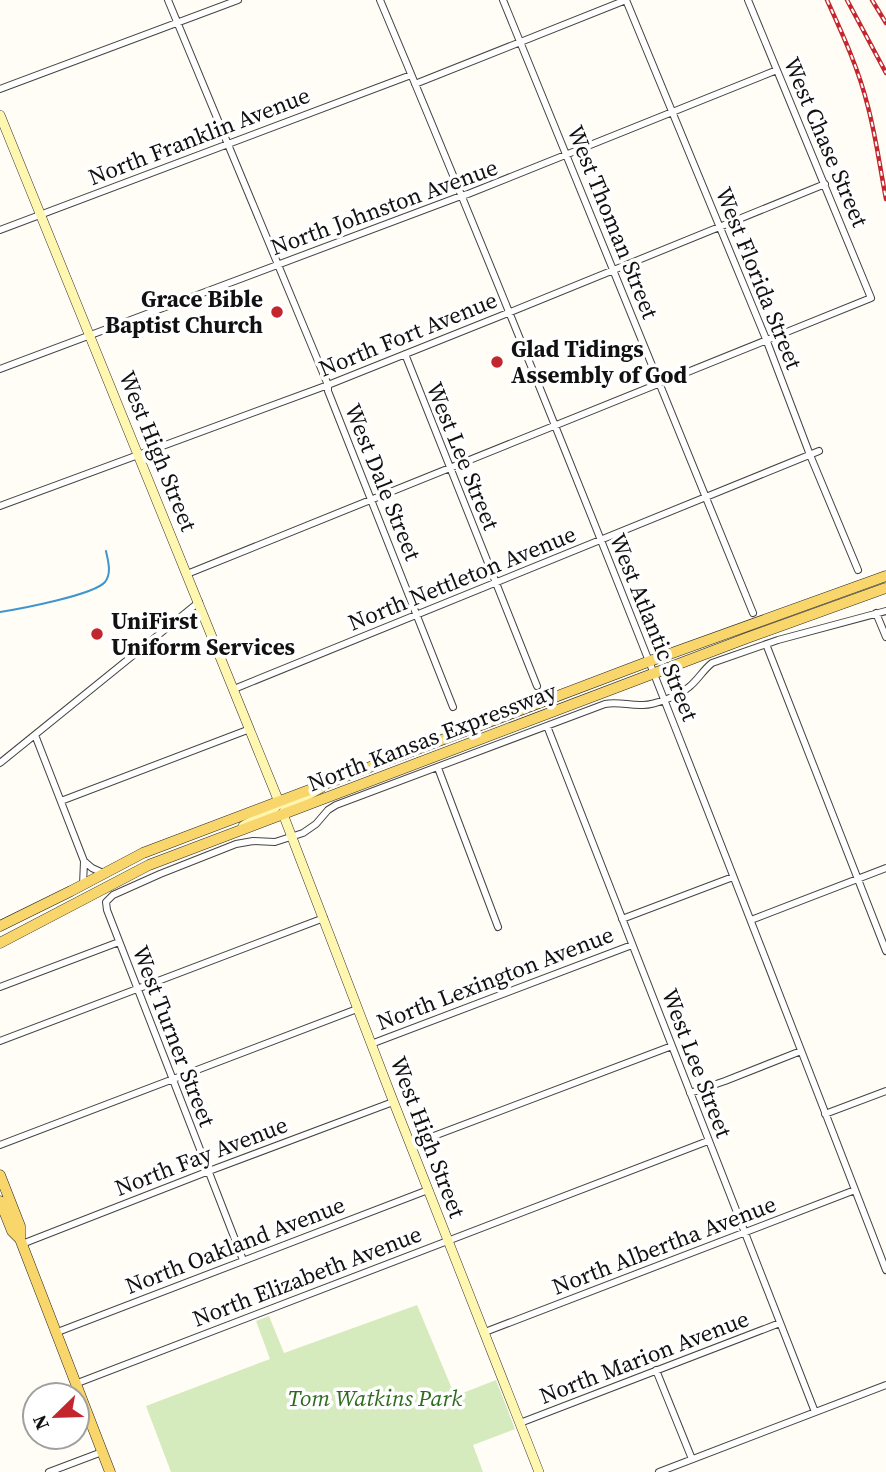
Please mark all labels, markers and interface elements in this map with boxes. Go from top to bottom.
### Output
street label: West Chase Street [776,52,876,232]
street label: North Franklin Avenue [84,79,314,193]
street label: West Thoman Street [560,121,667,324]
street label: North Johnston Avenue [266,151,502,263]
street label: West Florida Street [708,182,810,374]
place label: Grace Bible Baptist Church [105,283,263,341]
street label: North Fort Avenue [314,284,502,384]
marker: Grace Bible Baptist Church [269,304,285,320]
place label: Glad Tidings Assembly of God [511,333,688,391]
marker: Glad Tidings Assembly of God [489,354,505,370]
street label: West High Street [111,366,205,536]
street label: West Lee Street [419,377,507,535]
street label: West Dale Street [337,399,429,566]
street label: North Nettleton Avenue [343,518,581,638]
street label: West Atlantic Street [602,528,706,726]
place label: UniFirst Uniform Services [111,605,295,663]
marker: UniFirst Uniform Services [89,626,105,642]
street label: North Kansas Expressway [303,675,561,799]
street label: North Lexington Avenue [372,918,618,1038]
street label: West Turner Street [125,941,223,1132]
street label: West Lee Street [654,984,740,1143]
street label: West High Street [383,1052,474,1223]
street label: North Fay Avenue [110,1108,292,1204]
street label: North Oakland Avenue [121,1188,349,1302]
street label: North Albertha Avenue [548,1188,780,1302]
street label: North Elizabeth Avenue [188,1218,426,1334]
street label: North Marion Avenue [535,1302,753,1412]
north arrow [21,1381,91,1451]
park label: Tom Watkins Park [288,1382,462,1414]
text: N [26,1411,55,1434]

